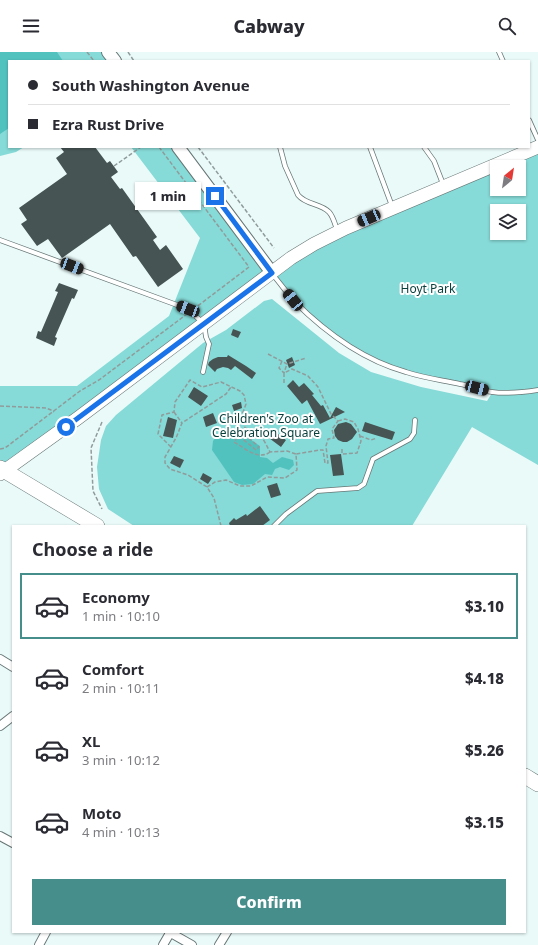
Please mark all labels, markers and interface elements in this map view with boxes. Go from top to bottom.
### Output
text: Cabway [233,14,305,38]
icon: menu [20,15,42,37]
icon: search [496,15,518,37]
text: South Washington Avenue [52,75,250,95]
text: Ezra Rust Drive [52,114,164,134]
north arrow [490,160,526,196]
map controls [490,160,526,240]
callout: 1 min [135,182,201,210]
text: 1 min [150,187,186,205]
route end [206,187,224,205]
button: layers [490,204,526,240]
car [356,208,382,228]
car [59,256,85,276]
park label: Hoyt Park [401,280,456,297]
car [281,287,305,313]
car [175,299,201,319]
car [464,379,490,397]
park label: Children's Zoo at Celebration Square [212,410,320,441]
route start [57,418,75,436]
text: Choose a ride [32,537,153,561]
text: Economy [82,587,150,607]
icon: car [34,588,70,624]
text: $3.10 [465,596,504,616]
text: 1 min · 10:10 [82,607,160,625]
text: Comfort [82,659,144,679]
icon: car [34,660,70,696]
text: $4.18 [465,668,504,688]
text: 2 min · 10:11 [82,679,160,697]
text: XL [82,731,100,751]
icon: car [34,732,70,768]
text: $5.26 [465,740,504,760]
text: 3 min · 10:12 [82,751,160,769]
text: Moto [82,803,121,823]
icon: car [34,804,70,840]
text: $3.15 [465,812,504,832]
text: 4 min · 10:13 [82,823,160,841]
button: Confirm [32,879,506,925]

